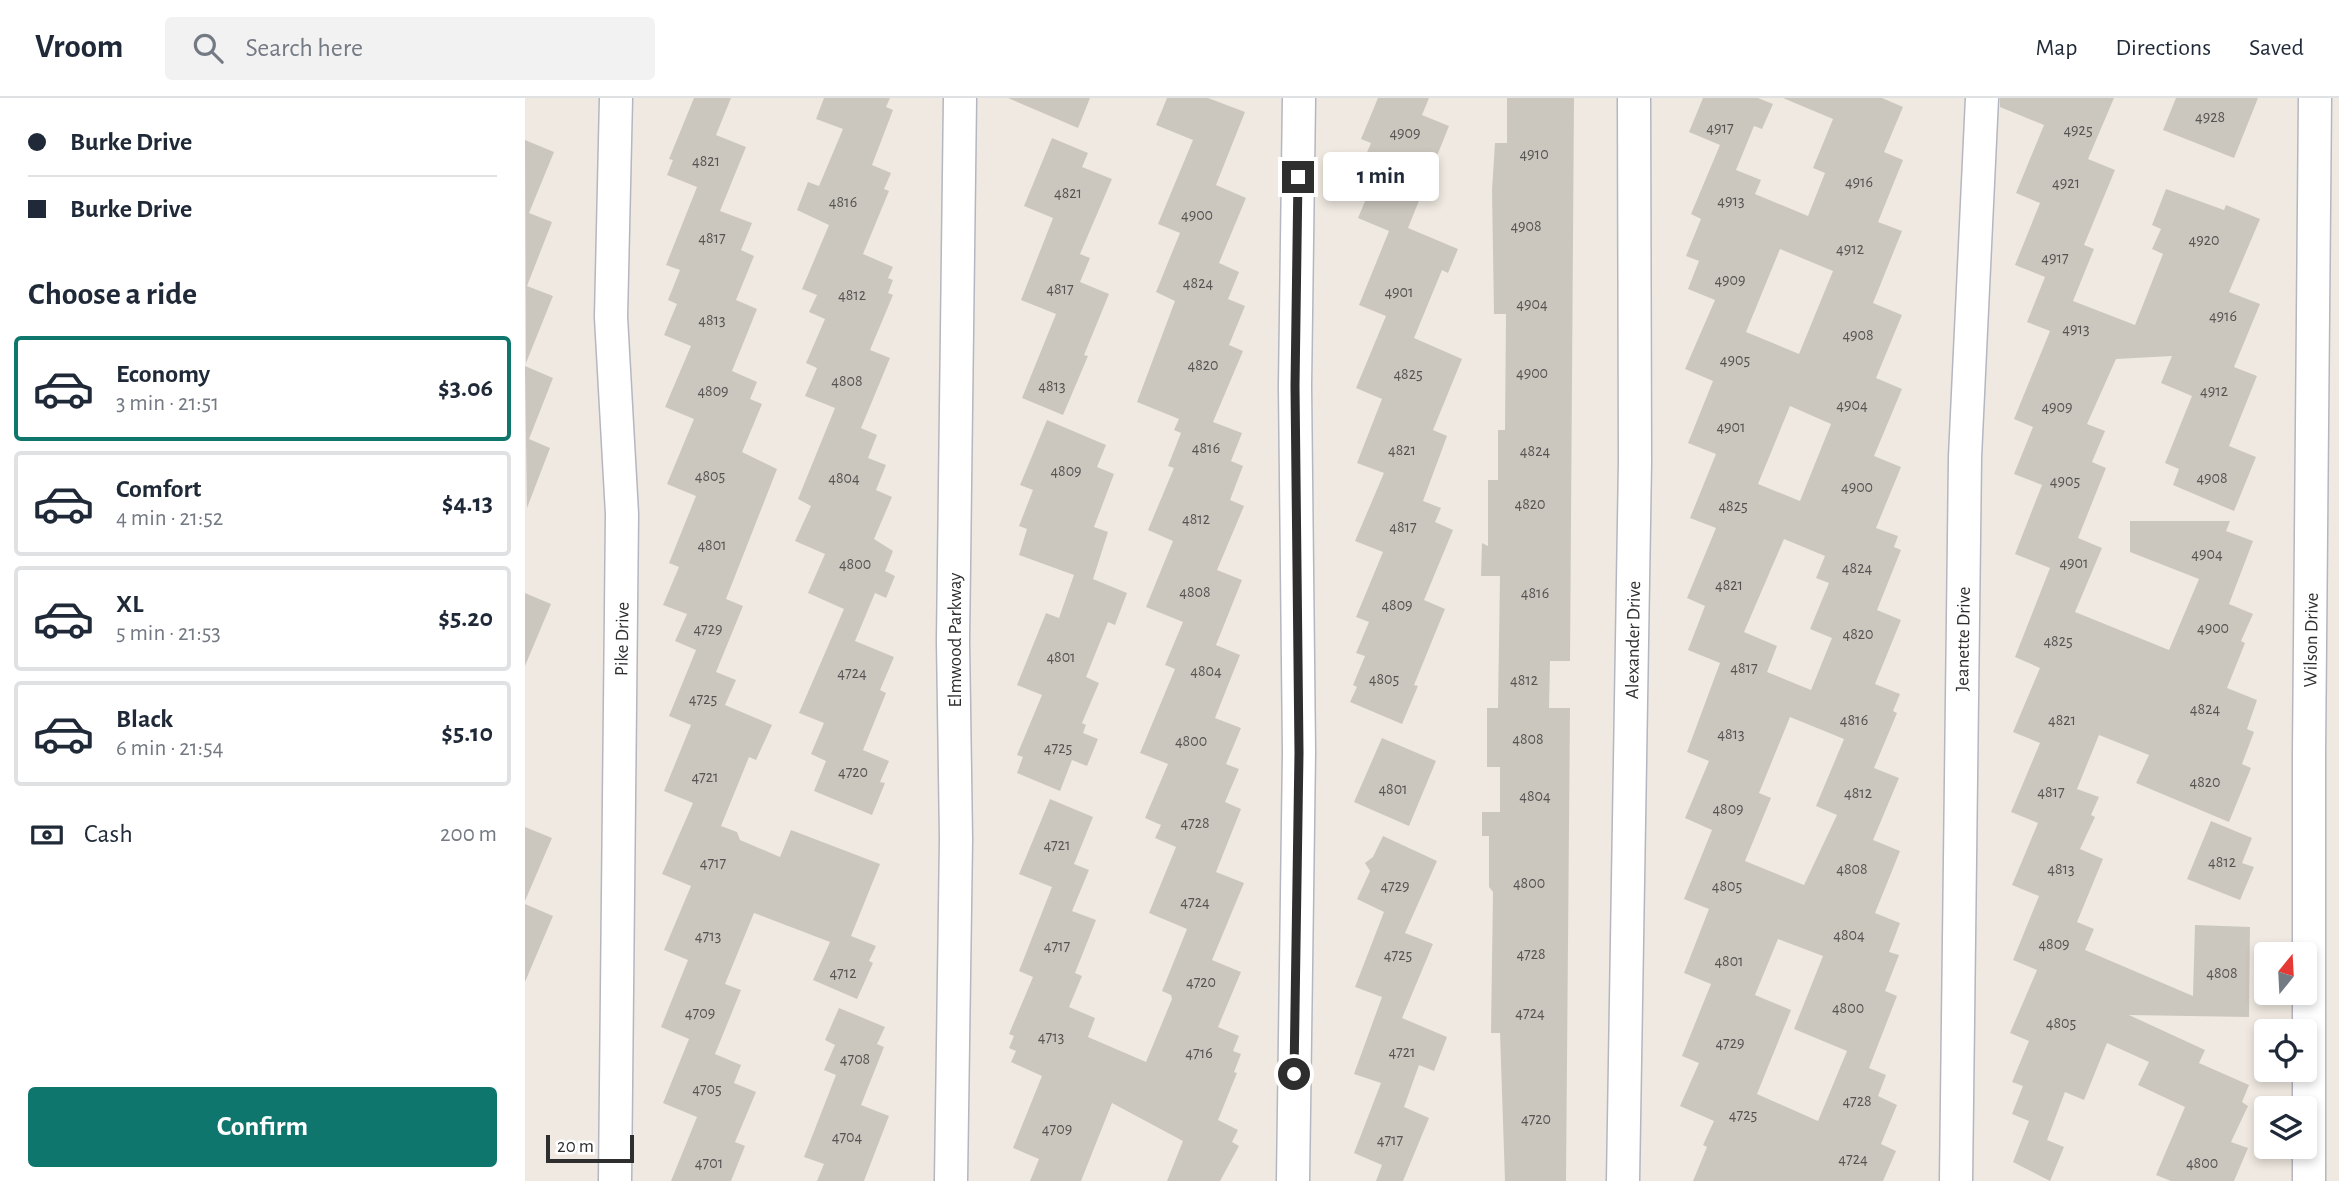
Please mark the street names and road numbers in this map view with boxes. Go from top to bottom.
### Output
street label: Elmwood Parkway [946,573,965,707]
street label: Alexander Drive [1623,581,1644,699]
street label: Jeanette Drive [1953,587,1974,692]
street label: Wilson Drive [2301,592,2322,688]
street label: Pike Drive [612,602,633,676]

